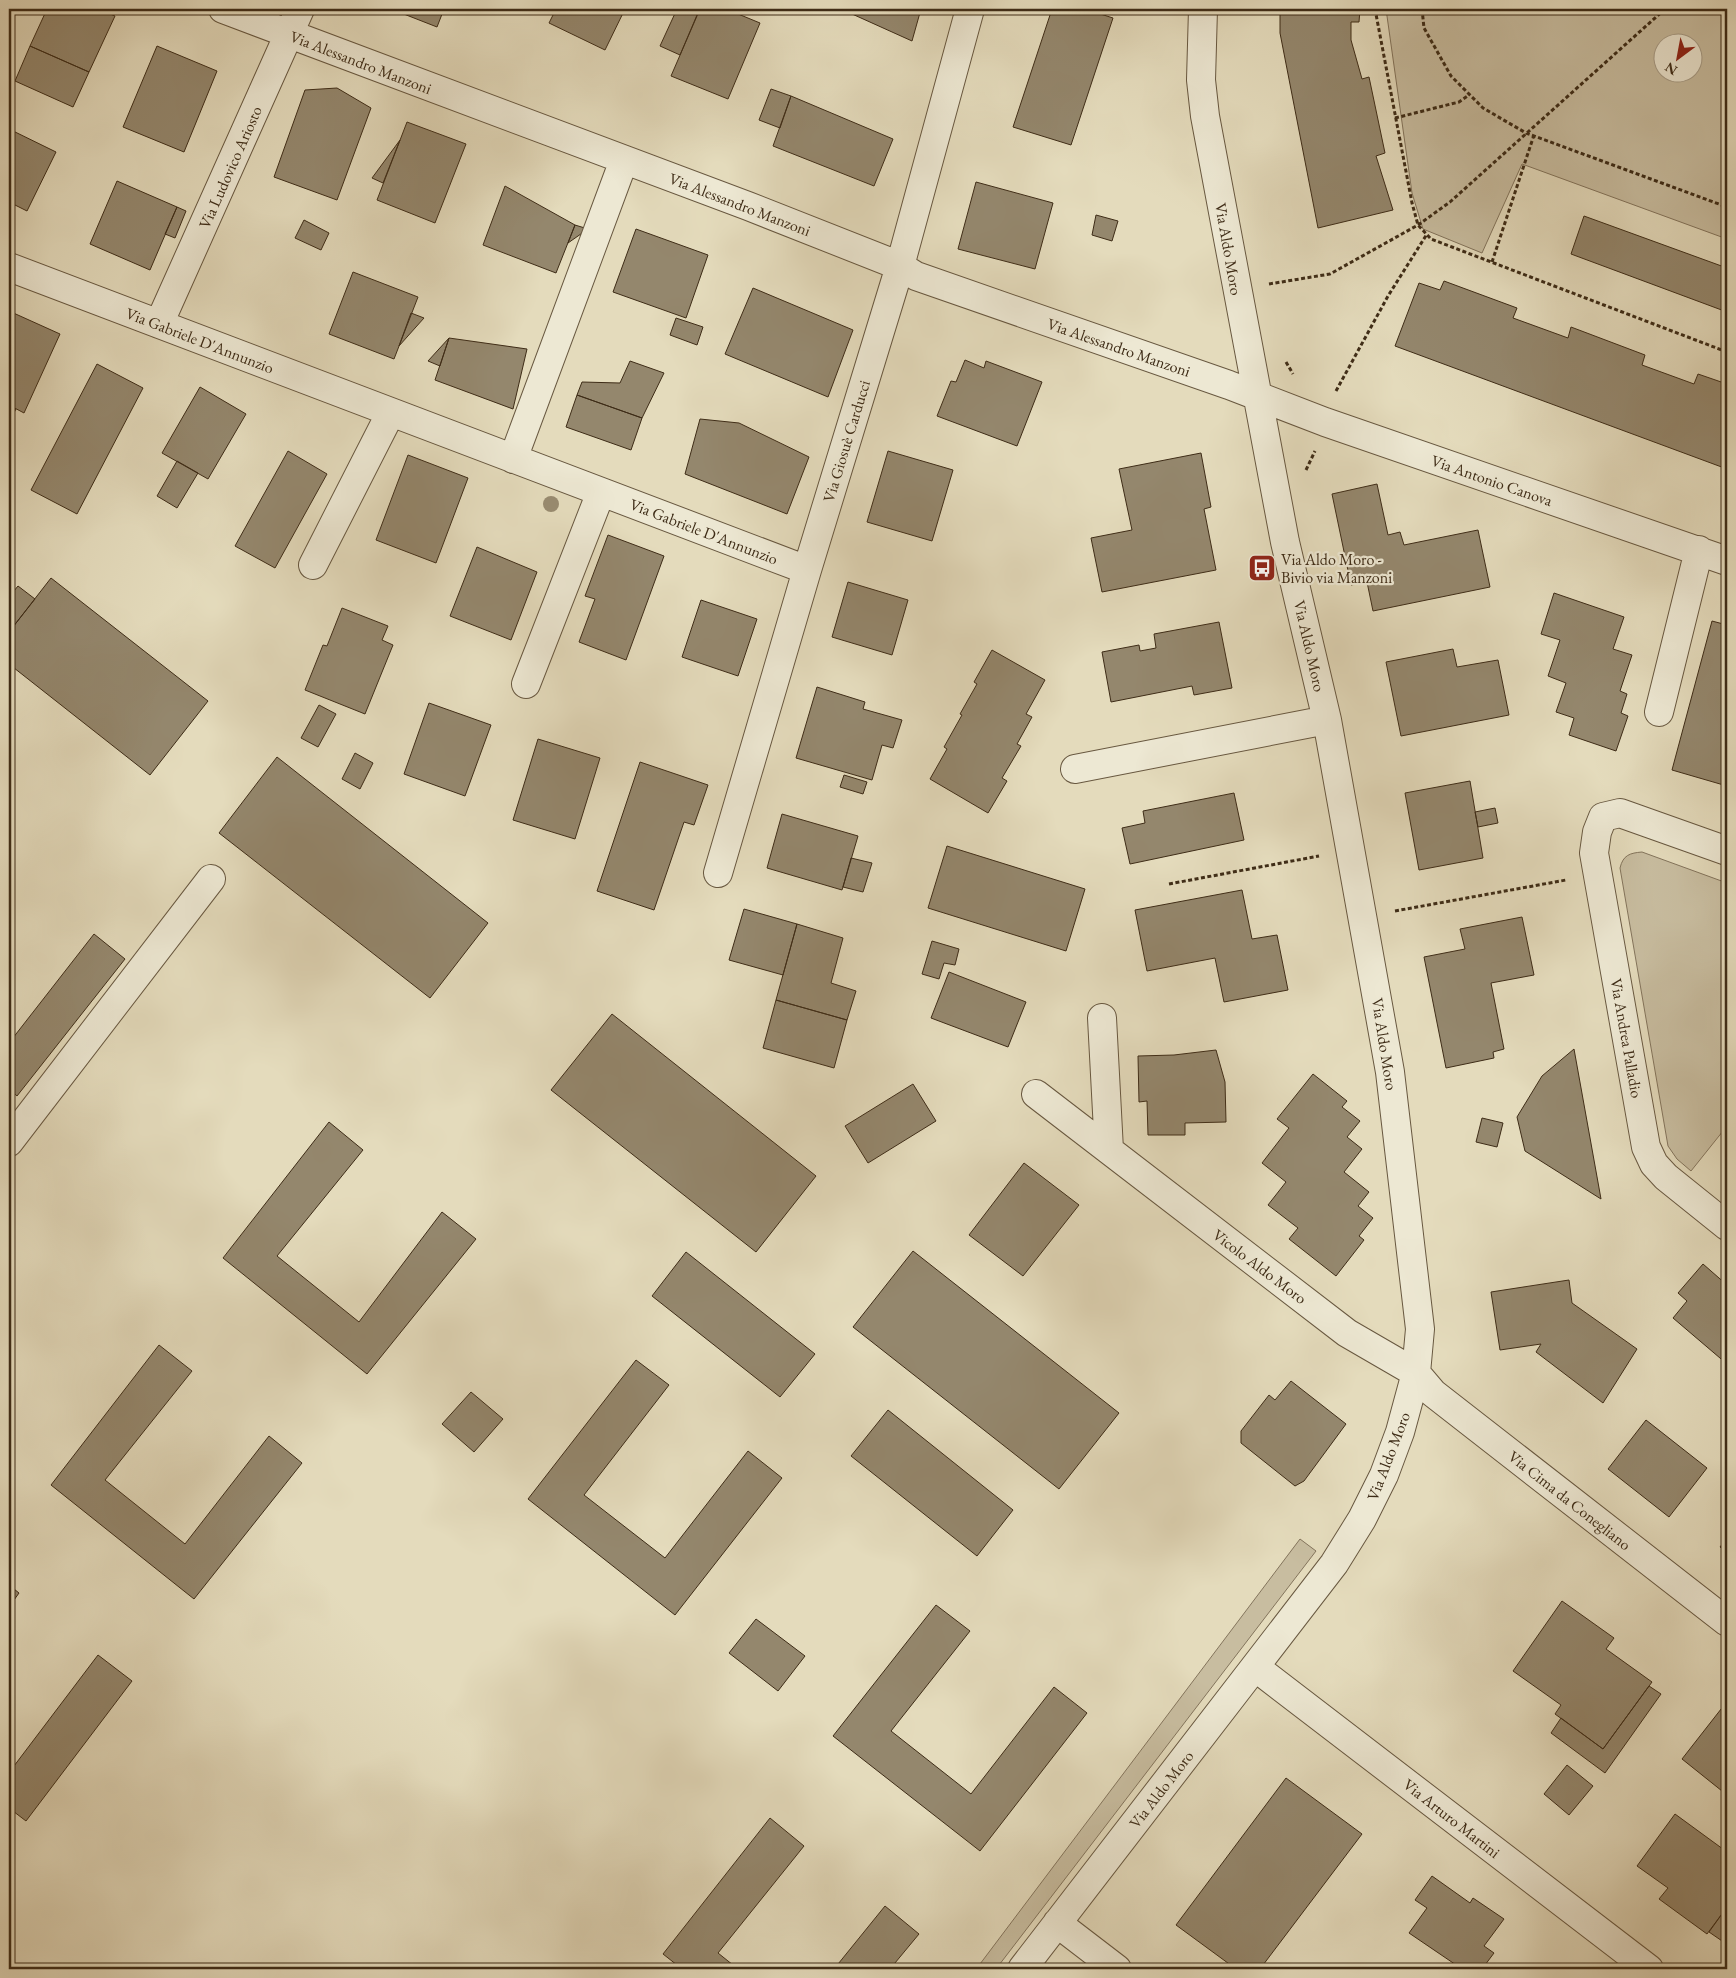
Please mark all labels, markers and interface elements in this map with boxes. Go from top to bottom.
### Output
street label: Via Alessandro Manzoni [287,26,435,99]
north arrow [1654,32,1704,82]
text: N [1661,58,1681,80]
street label: Via Ludovico Ariosto [194,103,267,232]
street label: Via Alessandro Manzoni [666,168,814,241]
street label: Via Aldo Moro [1210,201,1247,297]
street label: Via Gabriele D'Annunzio [123,303,277,378]
street label: Via Alessandro Manzoni [1044,313,1193,382]
street label: Via Giosuè Carducci [818,377,875,505]
street label: Via Antonio Canova [1428,450,1556,511]
street label: Via Gabriele D'Annunzio [627,494,781,569]
place label: Via Aldo Moro - Bivio via Manzoni [1281,549,1392,588]
bus stop icon: Via Aldo Moro - Bivio via Manzoni [1247,553,1277,583]
street label: Via Aldo Moro [1289,598,1330,694]
street label: Via Andrea Palladio [1606,977,1647,1100]
street label: Via Aldo Moro [1367,996,1402,1092]
street label: Vicolo Aldo Moro [1208,1224,1311,1309]
street label: Via Aldo Moro [1362,1409,1415,1504]
street label: Via Cima da Conegliano [1504,1446,1635,1555]
street label: Via Aldo Moro [1124,1746,1198,1833]
street label: Via Arturo Martini [1399,1774,1504,1863]

